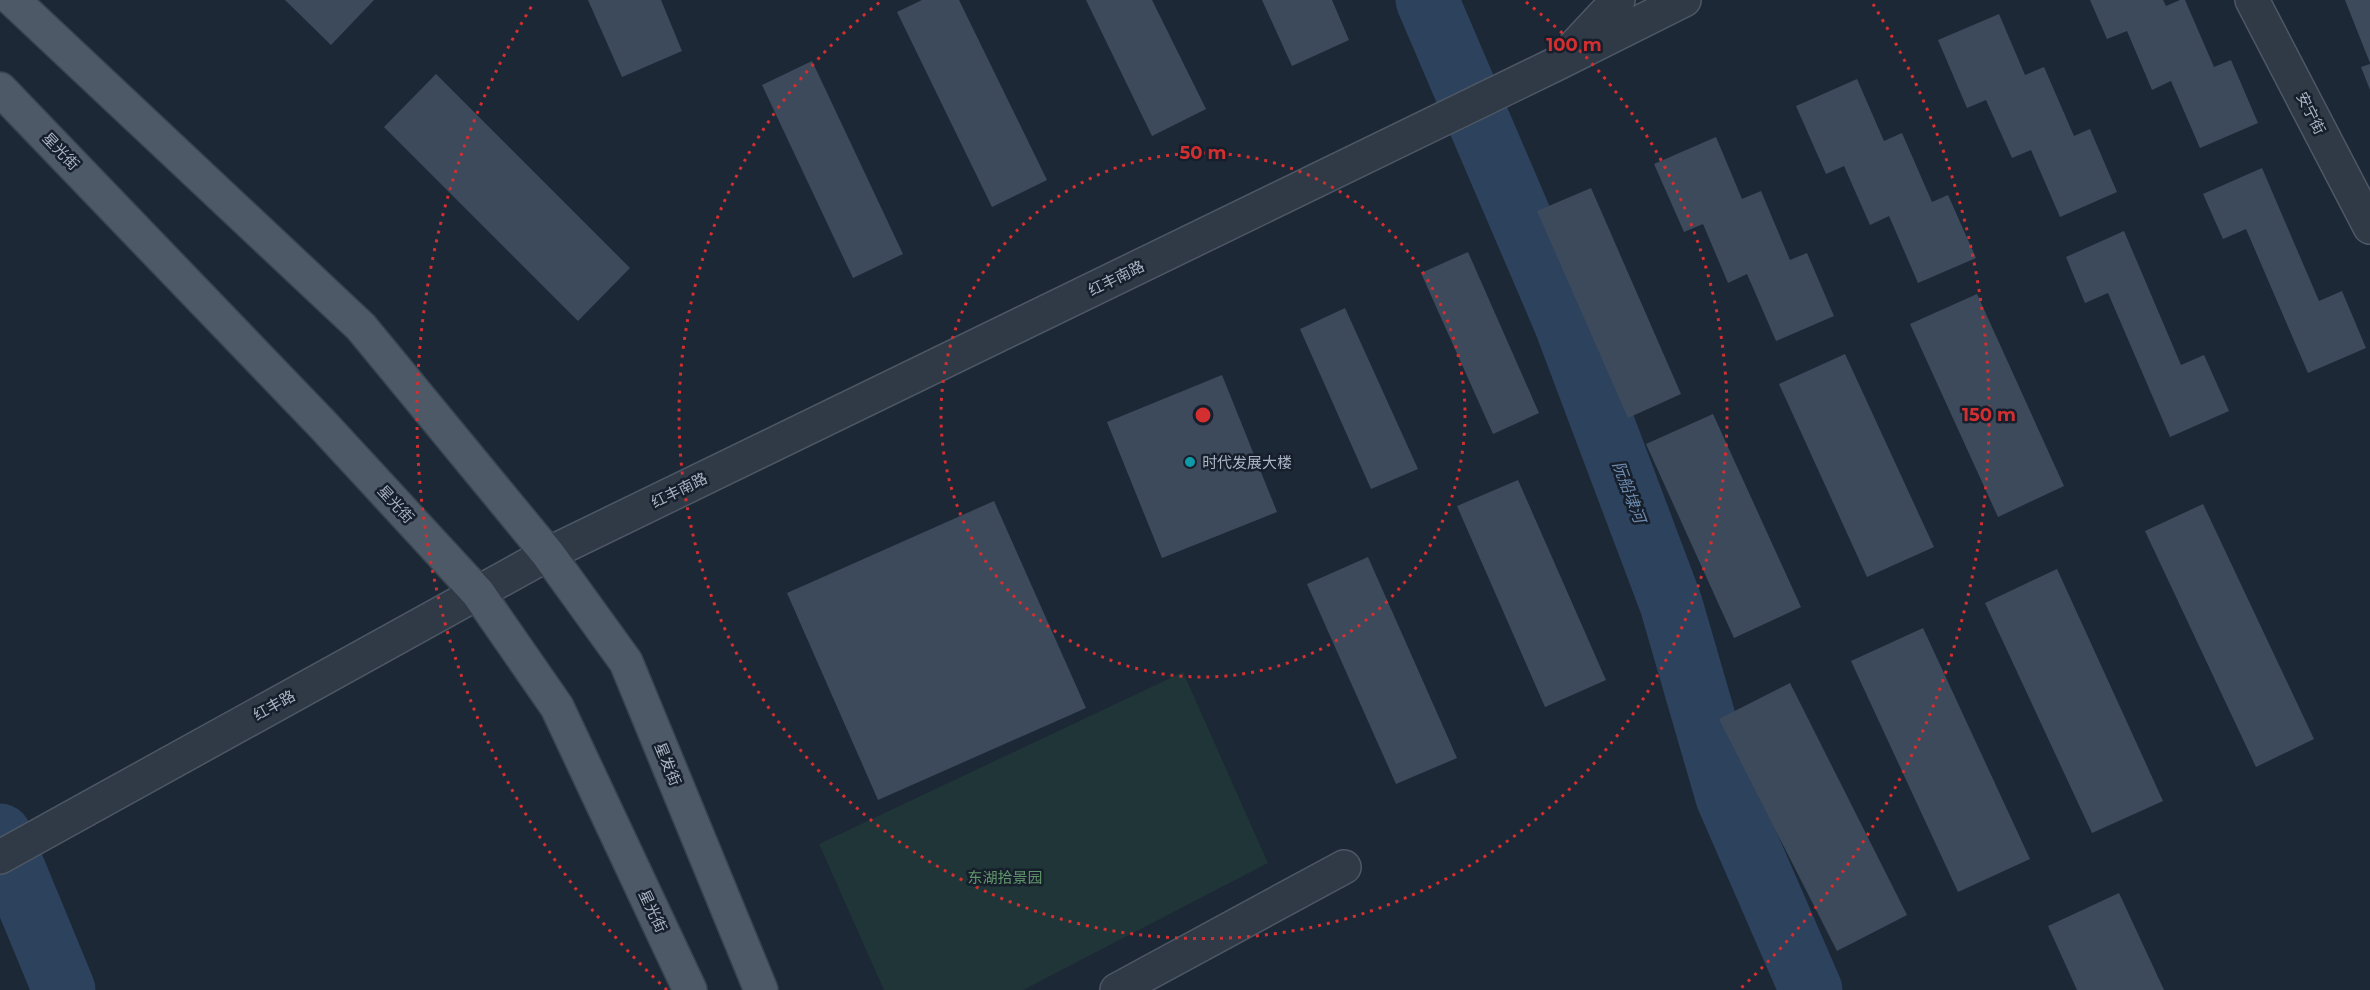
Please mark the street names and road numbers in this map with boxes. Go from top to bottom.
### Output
street label: 安宁街 [2292,89,2330,137]
street label: 星光街 [39,128,83,174]
street label: 红丰南路 [1085,256,1147,300]
street label: 红丰南路 [648,468,710,512]
street label: 星光街 [374,481,418,527]
street label: 红丰路 [250,686,298,724]
street label: 星发街 [651,740,685,788]
street label: 星光街 [635,887,671,935]

